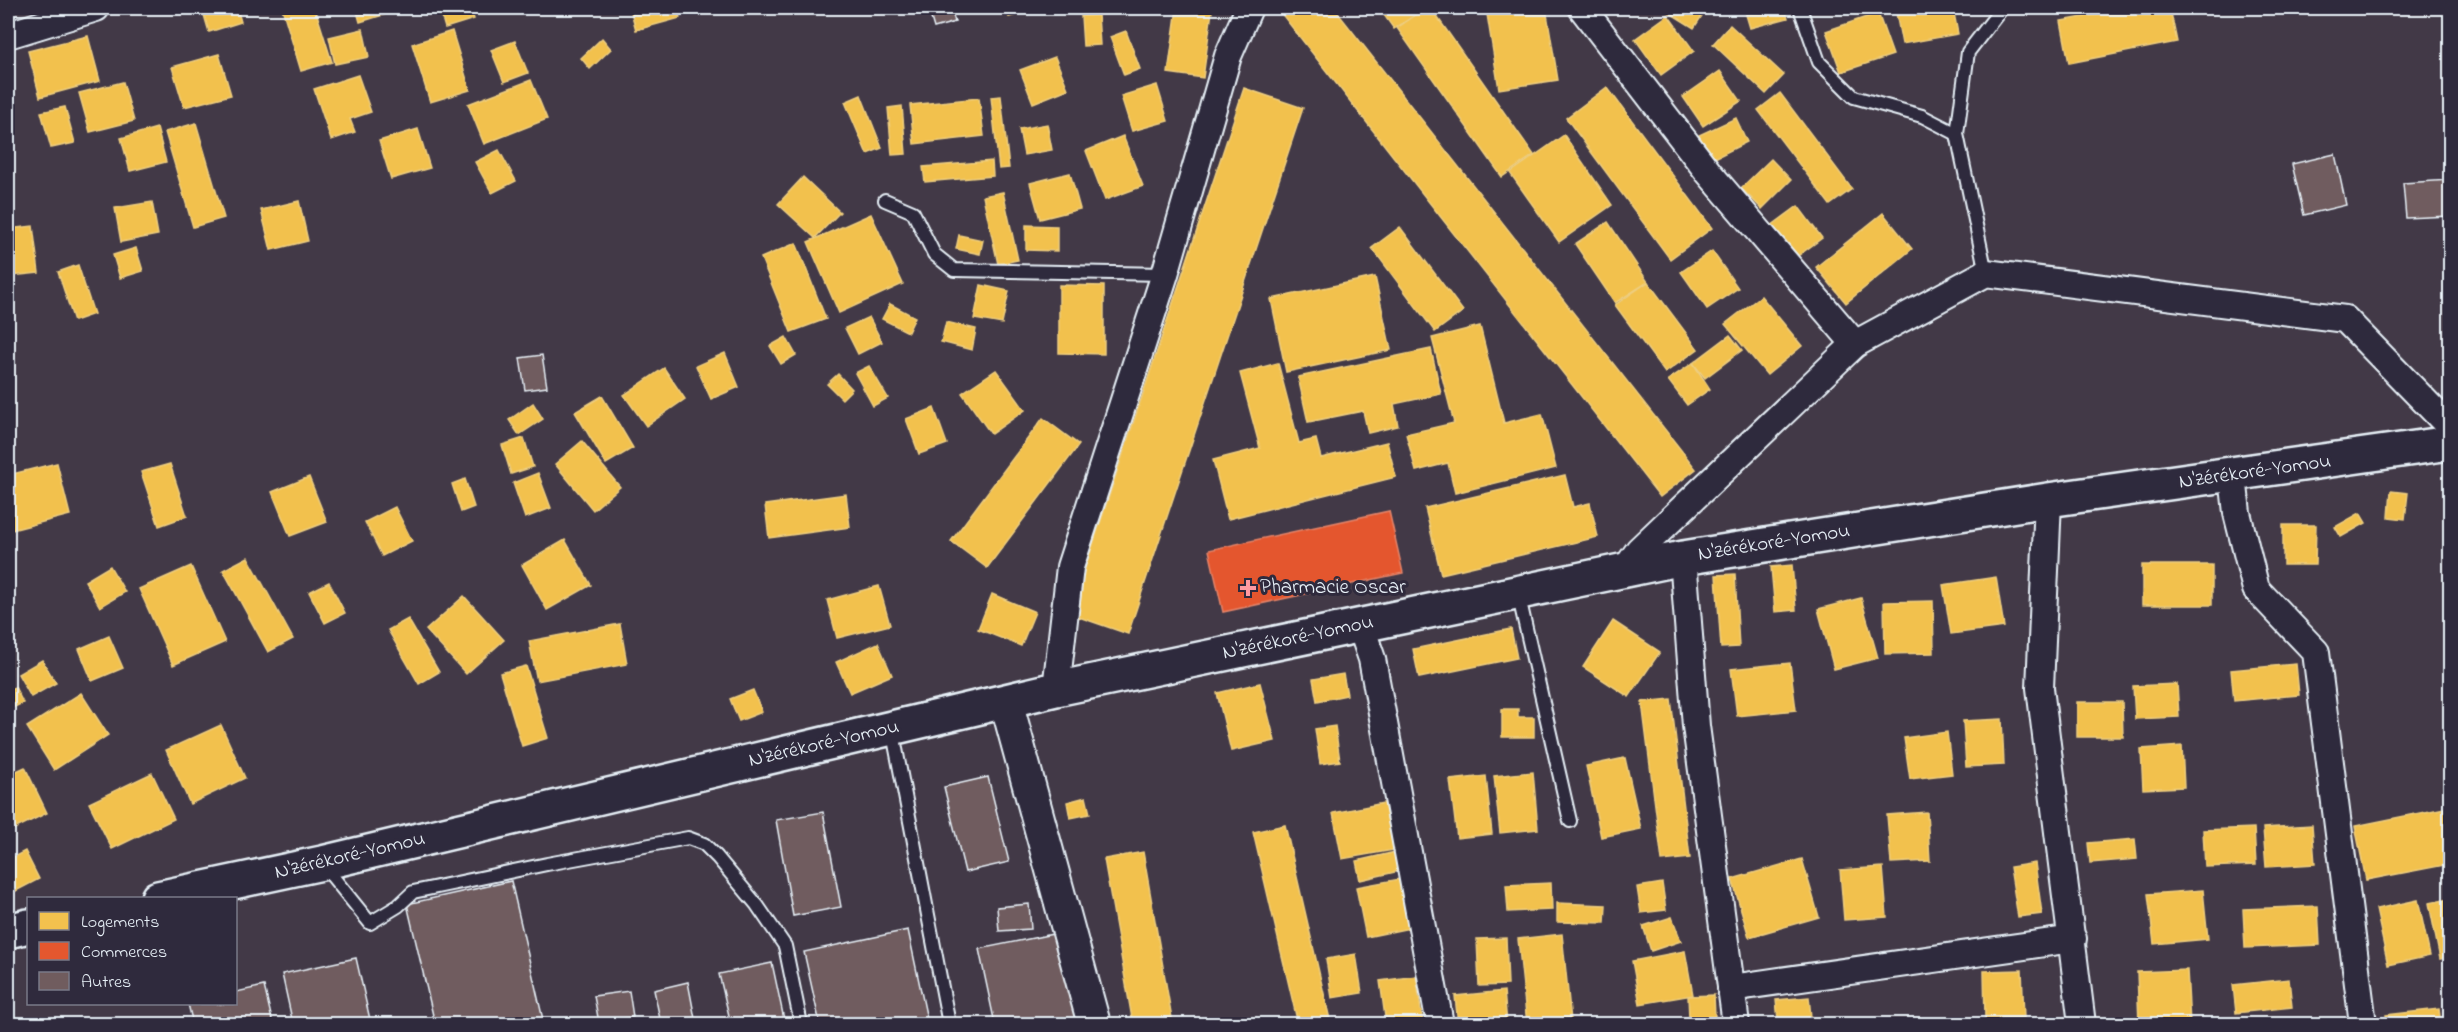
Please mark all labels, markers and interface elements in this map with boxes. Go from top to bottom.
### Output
street label: N'zérékoré-Yomou [2177,446,2333,498]
street label: N'zérékoré-Yomou [1696,516,1852,570]
place label: Pharmacie Oscar [1260,573,1406,603]
marker: Pharmacie Oscar [1241,581,1255,595]
street label: N'zérékoré-Yomou [1220,607,1376,669]
street label: N'zérékoré-Yomou [746,712,902,776]
street label: N'zérékoré-Yomou [272,824,428,888]
legend [27,897,237,1005]
text: Logements [81,910,159,937]
text: Commerces [81,940,167,966]
text: Autres [81,970,131,996]

